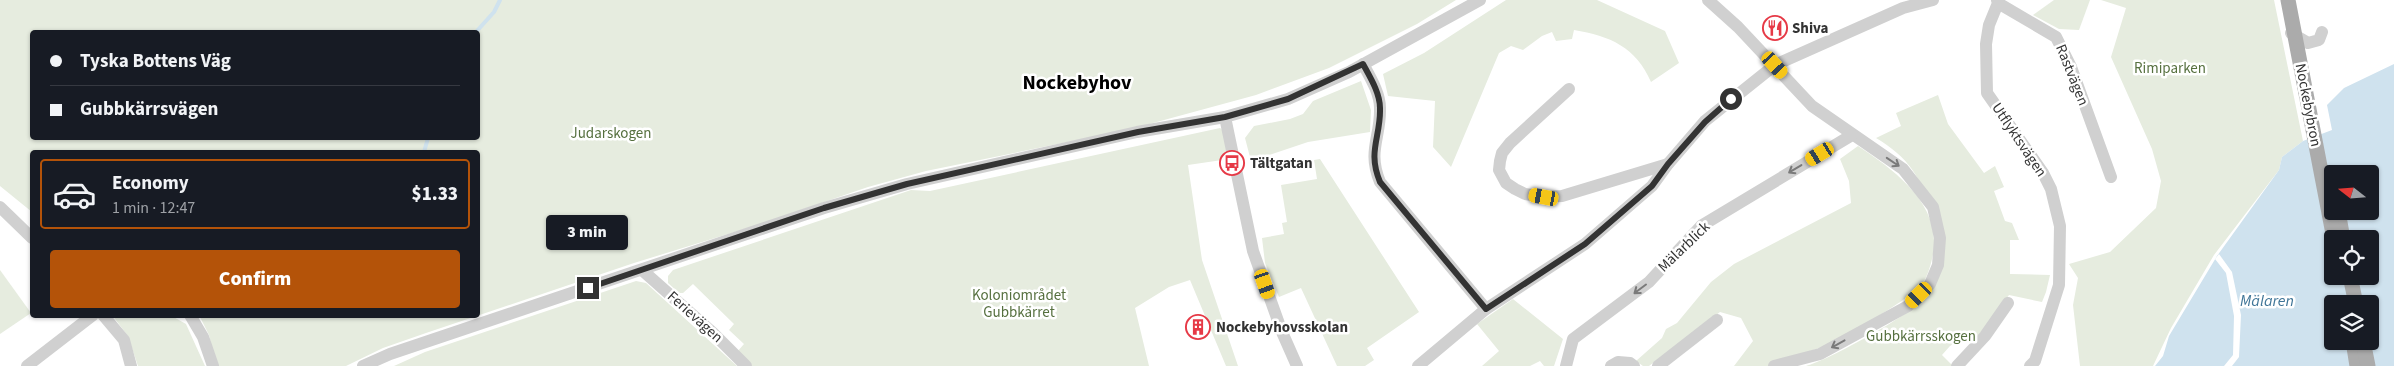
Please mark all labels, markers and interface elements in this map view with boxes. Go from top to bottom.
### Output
restaurant icon: Shiva [1762,15,1788,41]
place label: Shiva [1792,18,1829,39]
street label: Rastvägen [2050,41,2094,109]
text: Tyska Bottens Väg [80,48,231,75]
car [1759,49,1790,81]
park label: Rimiparken [2134,58,2206,79]
street label: Nockebybron [2290,62,2326,148]
district label: Nockebyhov [1022,69,1132,97]
route start [1720,88,1742,110]
text: Gubbkärrsvägen [80,96,218,123]
street label: Utflyktsvägen [1986,99,2052,181]
park label: Judarskogen [571,123,651,144]
car [1803,140,1836,168]
bus stop icon: Tältgatan [1219,150,1245,176]
place label: Tältgatan [1250,153,1312,174]
one-way arrow [1885,157,1899,167]
one-way arrow [1789,164,1803,174]
north arrow [2324,165,2379,220]
map controls [2324,165,2379,350]
text: Economy [112,170,189,197]
icon: car [52,172,97,217]
text: $1.33 [412,181,458,208]
car [1527,187,1560,207]
text: 1 min · 12:47 [112,197,195,219]
callout: 3 min [547,216,629,250]
street label: Mälarblick [1653,216,1715,277]
text: 3 min [567,221,607,243]
button: locate [2324,230,2379,285]
button: Confirm [50,250,460,308]
car [1253,267,1276,301]
route end [577,277,599,299]
car [1903,279,1935,311]
one-way arrow [1634,283,1647,294]
park label: Koloniområdet Gubbkärret [972,285,1066,323]
street label: Ferievägen [663,286,727,348]
water label: Mälaren [2240,290,2294,312]
button: layers [2324,295,2379,350]
building icon: Nockebyhovsskolan [1185,314,1211,340]
place label: Nockebyhovsskolan [1216,317,1348,338]
park label: Gubbkärrsskogen [1866,326,1976,347]
one-way arrow [1832,339,1846,349]

